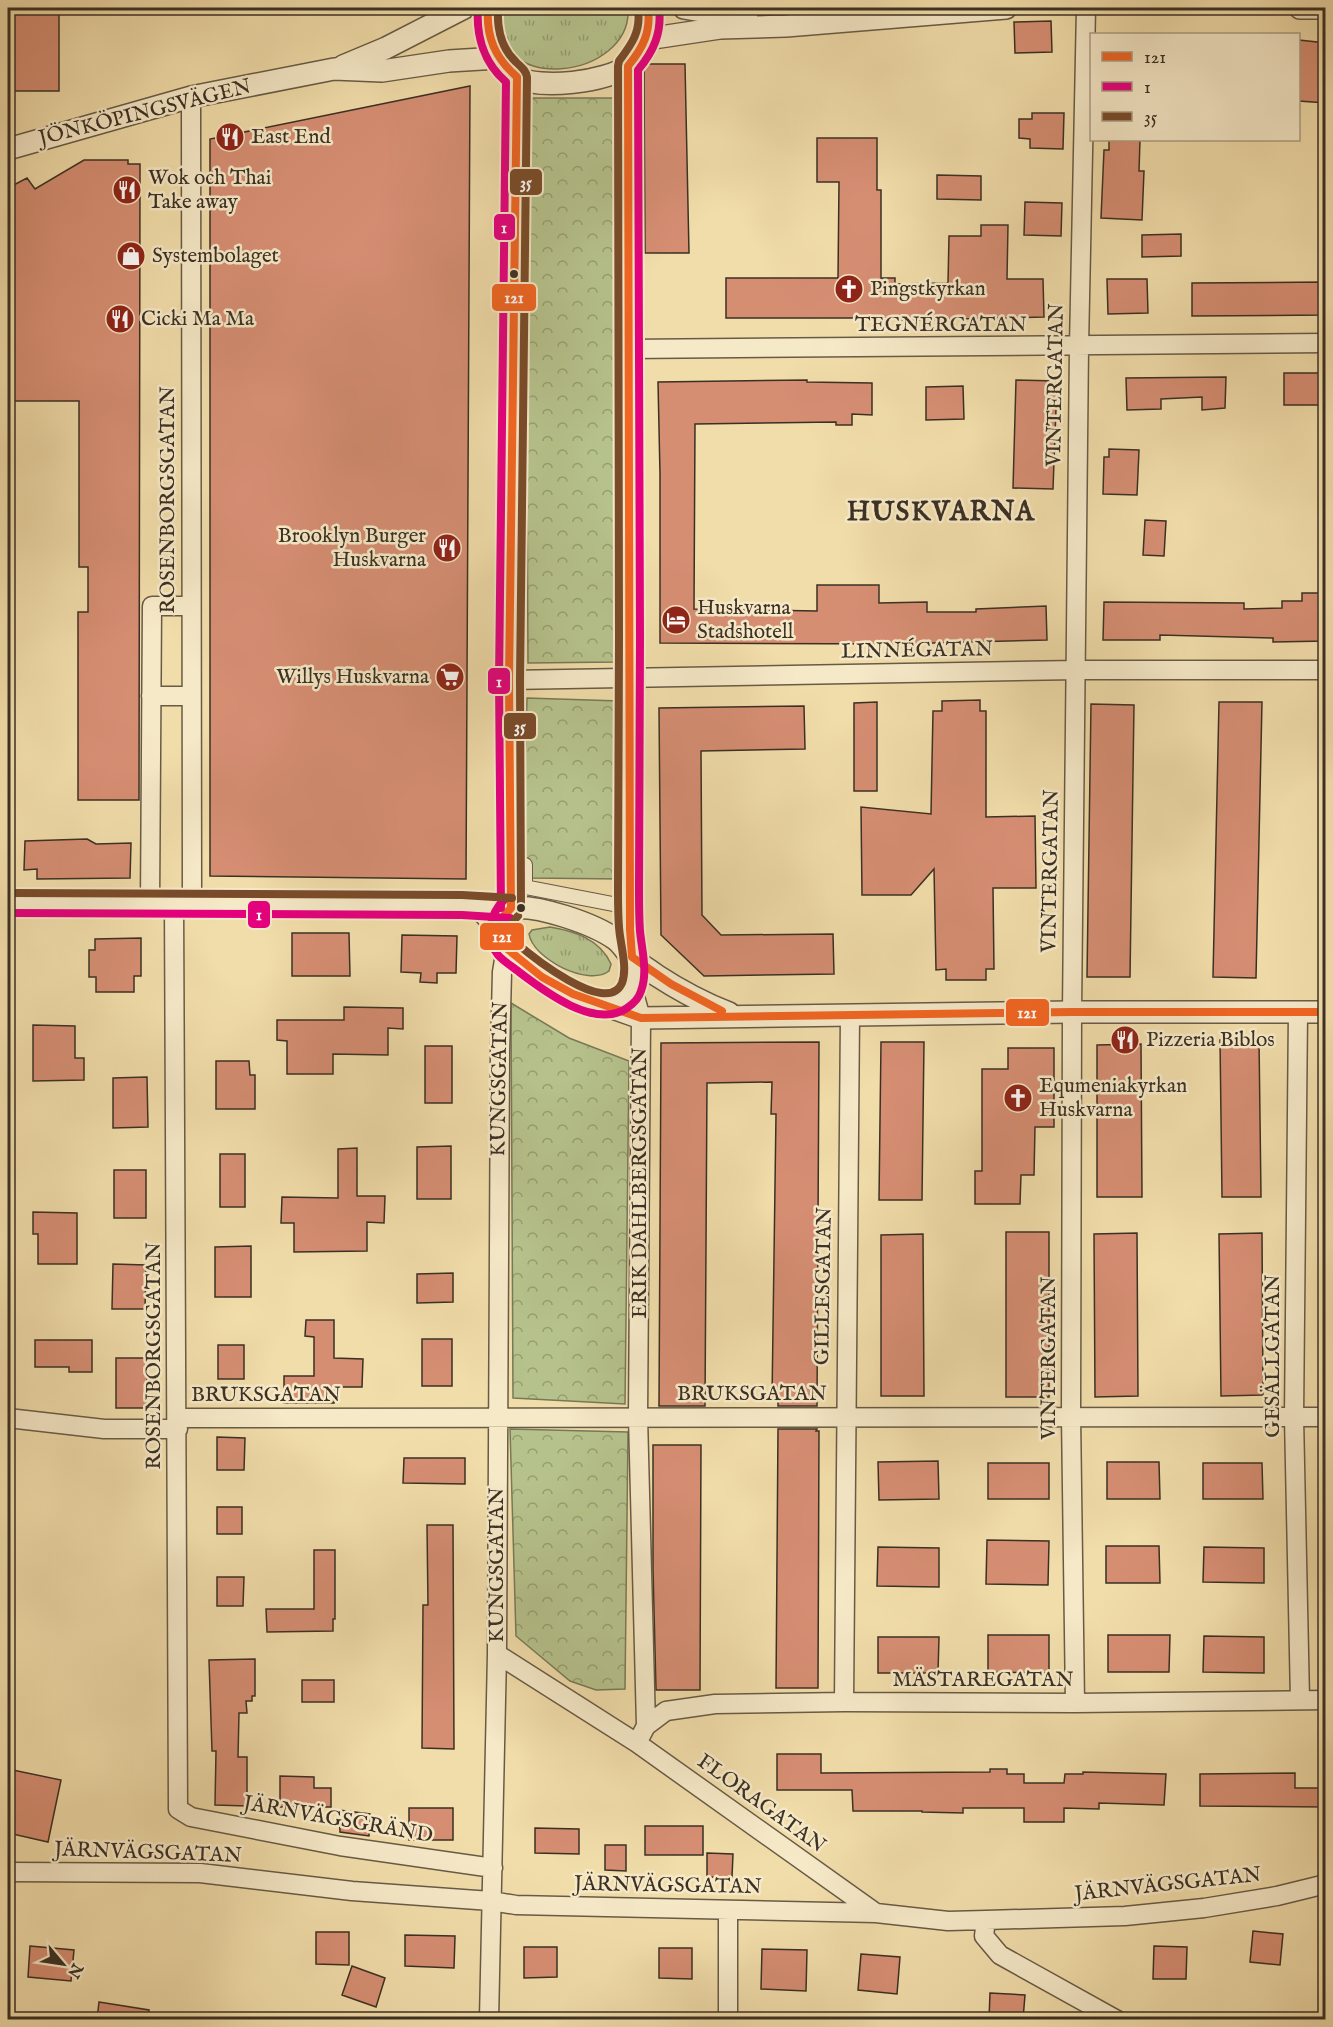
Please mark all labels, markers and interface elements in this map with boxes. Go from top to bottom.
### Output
legend [1090,33,1300,141]
text: 121 [1144,47,1166,70]
street label: JÖNKÖPINGSVÄGEN [34,73,254,153]
text: 1 [1144,77,1151,100]
text: 35 [1144,107,1158,130]
restaurant icon: East End [214,121,246,153]
place label: East End [251,124,332,151]
place label: Wok och Thai Take away [148,165,271,216]
line badge: 35 [509,168,543,196]
restaurant icon: Wok och Thai Take away [111,174,143,206]
text: 35 [520,174,532,194]
line badge: 1 [493,213,516,241]
text: 1 [501,219,507,239]
shop icon: Systembolaget [115,240,147,272]
place label: Systembolaget [152,243,279,270]
unlabelled marker [508,268,520,280]
church icon: Pingstkyrkan [833,273,865,305]
place label: Pingstkyrkan [870,276,986,303]
line badge: 121 [491,283,537,312]
text: 121 [504,289,524,309]
restaurant icon: Cicki Ma Ma [104,303,136,335]
street label: VINTERGATAN [1041,303,1071,468]
place label: Cicki Ma Ma [141,306,255,333]
street label: TEGNÉRGATAN [855,311,1027,339]
street label: ROSENBORGSGATAN [155,386,182,614]
district label: HUSKVARNA [847,496,1036,530]
place label: Brooklyn Burger Huskvarna [278,523,427,574]
restaurant icon: Brooklyn Burger Huskvarna [431,532,463,564]
place label: Huskvarna Stadshotell [697,595,794,646]
hotel icon: Huskvarna Stadshotell [660,604,692,636]
street label: LINNÉGATAN [841,635,993,666]
supermarket icon: Willys Huskvarna [434,661,466,693]
place label: Willys Huskvarna [276,664,430,691]
line badge: 1 [487,667,511,695]
text: 1 [496,673,502,693]
line badge: 35 [503,712,537,740]
text: 35 [514,718,526,738]
street label: VINTERGATAN [1036,789,1066,954]
line badge: 1 [247,900,271,929]
unlabelled marker [515,902,527,914]
text: 1 [256,906,262,926]
line badge: 121 [479,922,525,951]
text: 121 [492,928,512,948]
line badge: 121 [1005,998,1050,1027]
street label: KUNGSGATAN [485,1001,515,1157]
text: 121 [1017,1004,1037,1024]
restaurant icon: Pizzeria Biblos [1109,1024,1141,1056]
place label: Pizzeria Biblos [1146,1027,1275,1054]
street label: ERIK DAHLBERGSGATAN [627,1047,654,1319]
place label: Equmeniakyrkan Huskvarna [1039,1073,1187,1124]
church icon: Equmeniakyrkan Huskvarna [1002,1082,1034,1114]
street label: GILLESGATAN [809,1207,839,1365]
street label: ROSENBORGSGATAN [141,1242,168,1470]
street label: GESÄLLGATAN [1259,1274,1287,1438]
street label: VINTERGATAN [1036,1276,1063,1441]
street label: BRUKSGATAN [677,1381,827,1408]
street label: BRUKSGATAN [191,1382,341,1409]
street label: KUNGSGATAN [484,1487,511,1643]
street label: MÄSTAREGATAN [892,1666,1074,1694]
street label: FLORAGATAN [691,1748,831,1860]
street label: JÄRNVÄGSGRÄND [239,1789,435,1850]
street label: JÄRNVÄGSGATAN [52,1835,242,1870]
street label: JÄRNVÄGSGATAN [1071,1861,1263,1908]
street label: JÄRNVÄGSGATAN [572,1870,762,1901]
north arrow [33,1934,93,1994]
text: N [62,1959,87,1981]

